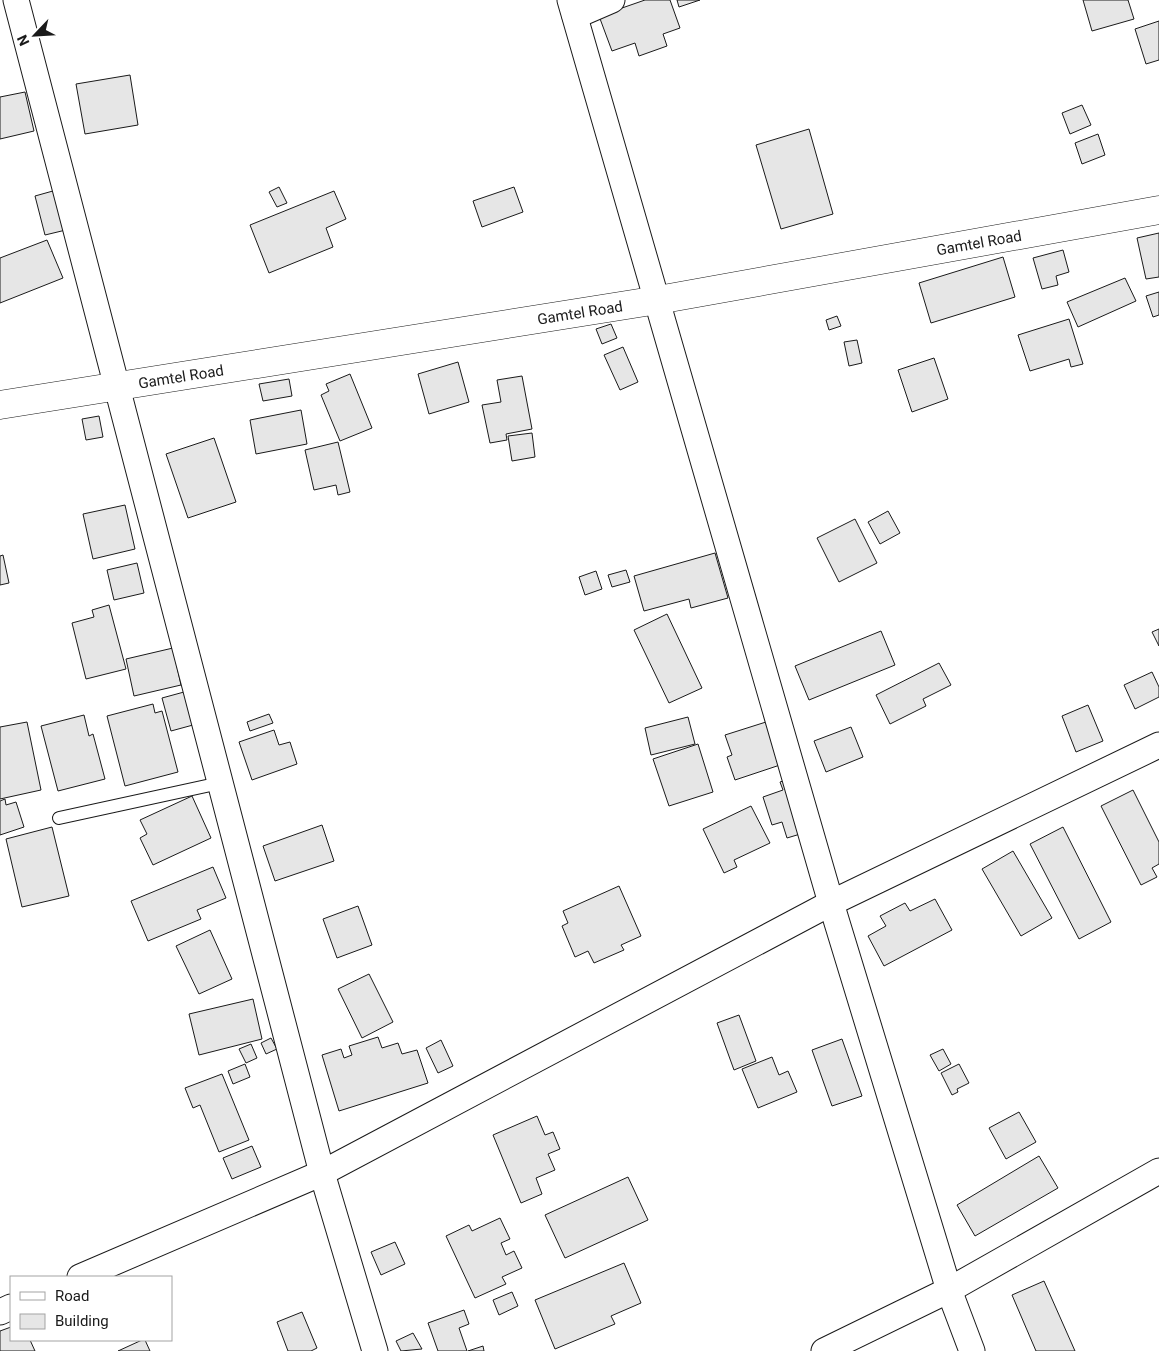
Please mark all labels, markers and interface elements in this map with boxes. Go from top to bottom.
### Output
north arrow [10,10,60,60]
text: N [14,33,33,48]
street label: Gamtel Road [935,227,1023,259]
street label: Gamtel Road [536,297,624,329]
street label: Gamtel Road [137,361,225,393]
legend [10,1276,172,1341]
text: Road [55,1287,89,1305]
text: Building [55,1312,109,1330]

